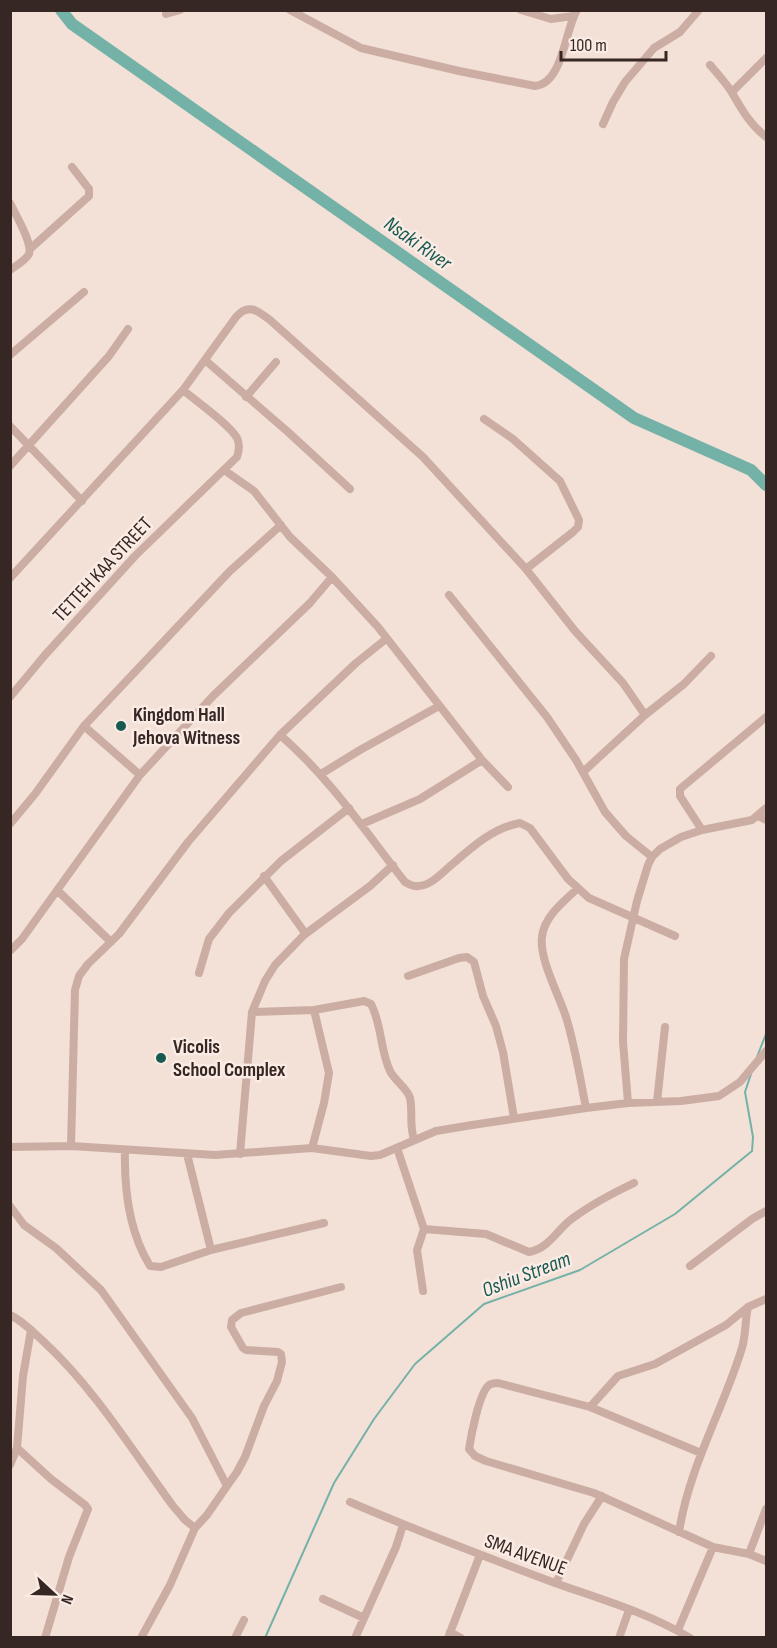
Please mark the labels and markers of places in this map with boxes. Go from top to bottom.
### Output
place label: Kingdom Hall Jehova Witness [132,703,240,750]
marker: Kingdom Hall Jehova Witness [114,719,128,733]
place label: Vicolis School Complex [173,1035,286,1082]
marker: Vicolis School Complex [154,1051,168,1065]

